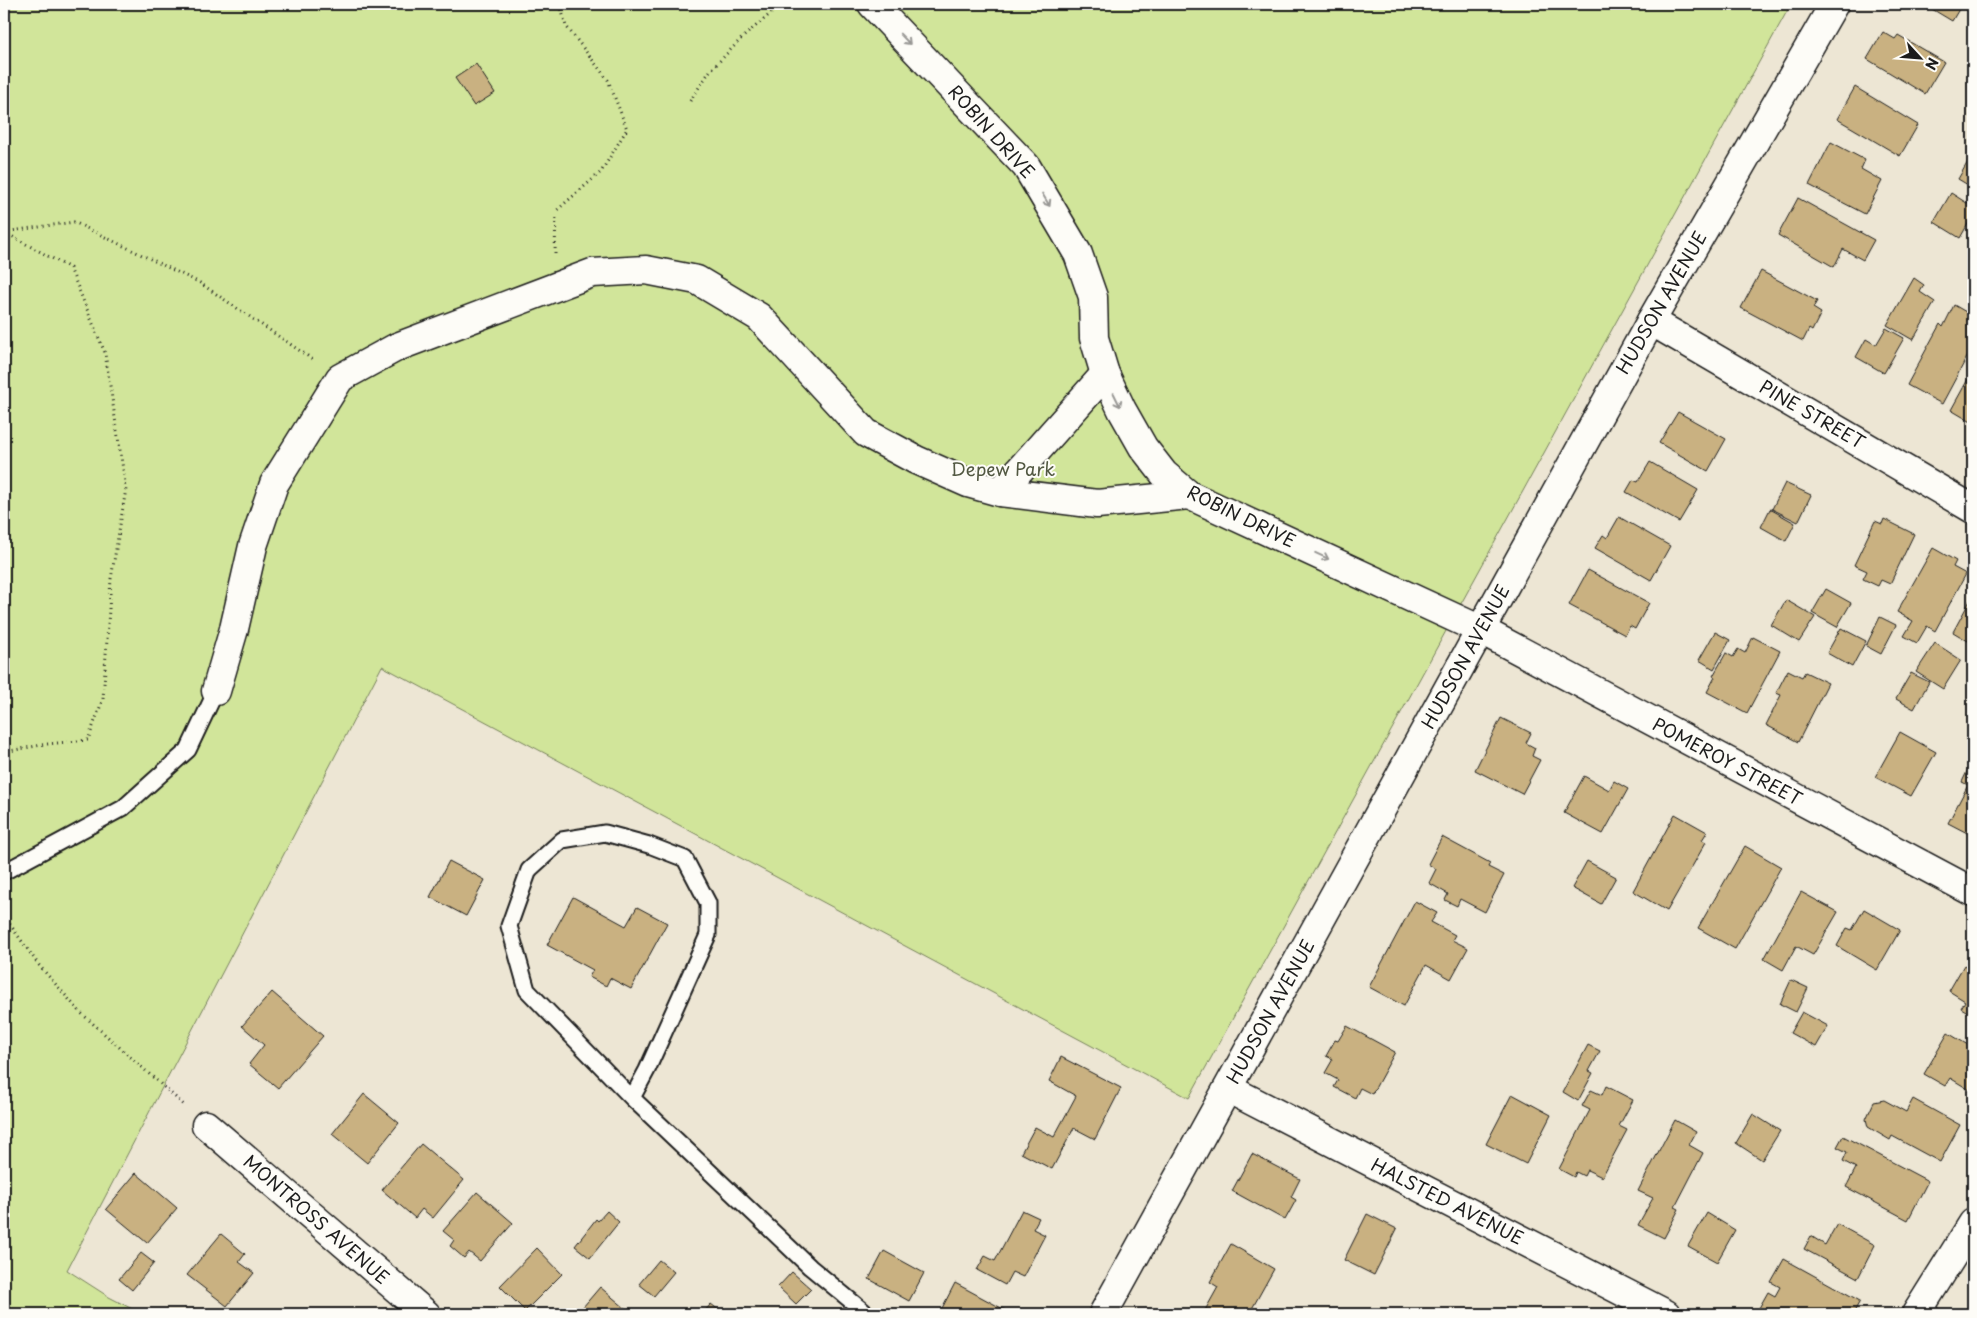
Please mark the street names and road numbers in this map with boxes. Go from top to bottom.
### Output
street label: ROBIN DRIVE [943,78,1042,184]
street label: HUDSON AVENUE [1609,226,1713,379]
street label: PINE STREET [1755,373,1871,455]
street label: ROBIN DRIVE [1183,478,1301,554]
street label: HUDSON AVENUE [1414,579,1516,733]
street label: POMEROY STREET [1648,710,1808,812]
street label: HUDSON AVENUE [1219,934,1321,1088]
street label: MONTROSS AVENUE [238,1148,396,1290]
street label: HALSTED AVENUE [1367,1150,1529,1251]

